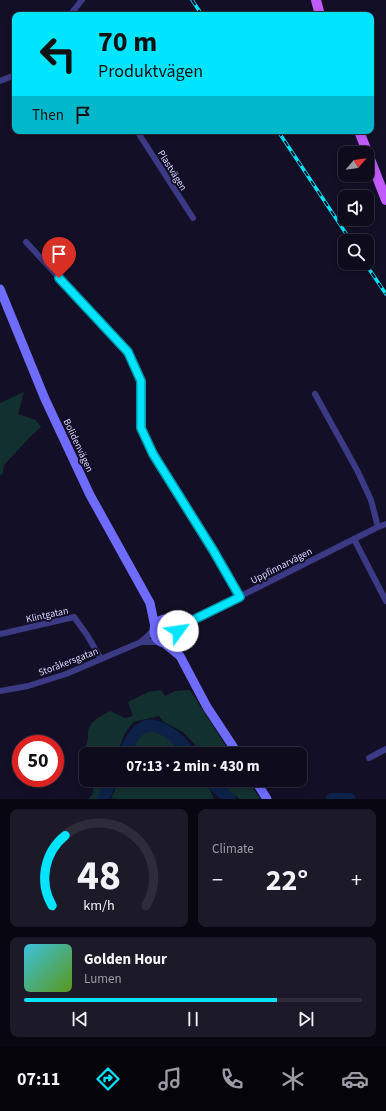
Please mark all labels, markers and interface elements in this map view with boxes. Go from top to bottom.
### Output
text: 70 m [98,22,157,62]
icon: left [32,28,84,80]
text: Produktvägen [98,59,203,84]
icon: arrive [72,104,94,126]
text: Then [32,105,64,126]
north arrow [338,146,374,182]
map controls [338,146,374,270]
street label: Plastvägen [154,148,190,194]
button: sound [338,190,374,226]
button: search [338,234,374,270]
pin [42,237,76,278]
icon: arrive [48,243,70,265]
street label: Bolidenvägen [60,417,97,474]
street label: Uppfinnarvägen [248,544,315,587]
street label: Klintgatan [25,604,70,626]
position arrow [157,610,199,652]
street label: Storåkersgatan [37,644,100,680]
speed limit sign: 50 [12,735,64,787]
text: 07:13 · 2 min · 430 m [126,756,260,777]
text: Climate [212,840,254,858]
text: 48 [77,846,121,906]
text: 22° [266,859,308,902]
text: − [212,864,223,896]
text: + [351,864,362,896]
text: km/h [83,895,115,916]
text: Golden Hour [84,949,167,970]
text: Lumen [84,970,122,988]
icon: previous [69,1008,91,1030]
icon: pause [182,1008,204,1030]
icon: next [295,1008,317,1030]
icon: directions [94,1065,122,1093]
icon: music [156,1065,184,1093]
icon: phone [218,1065,246,1093]
icon: climate [279,1065,307,1093]
icon: car [341,1065,369,1093]
text: 07:11 [17,1067,60,1092]

